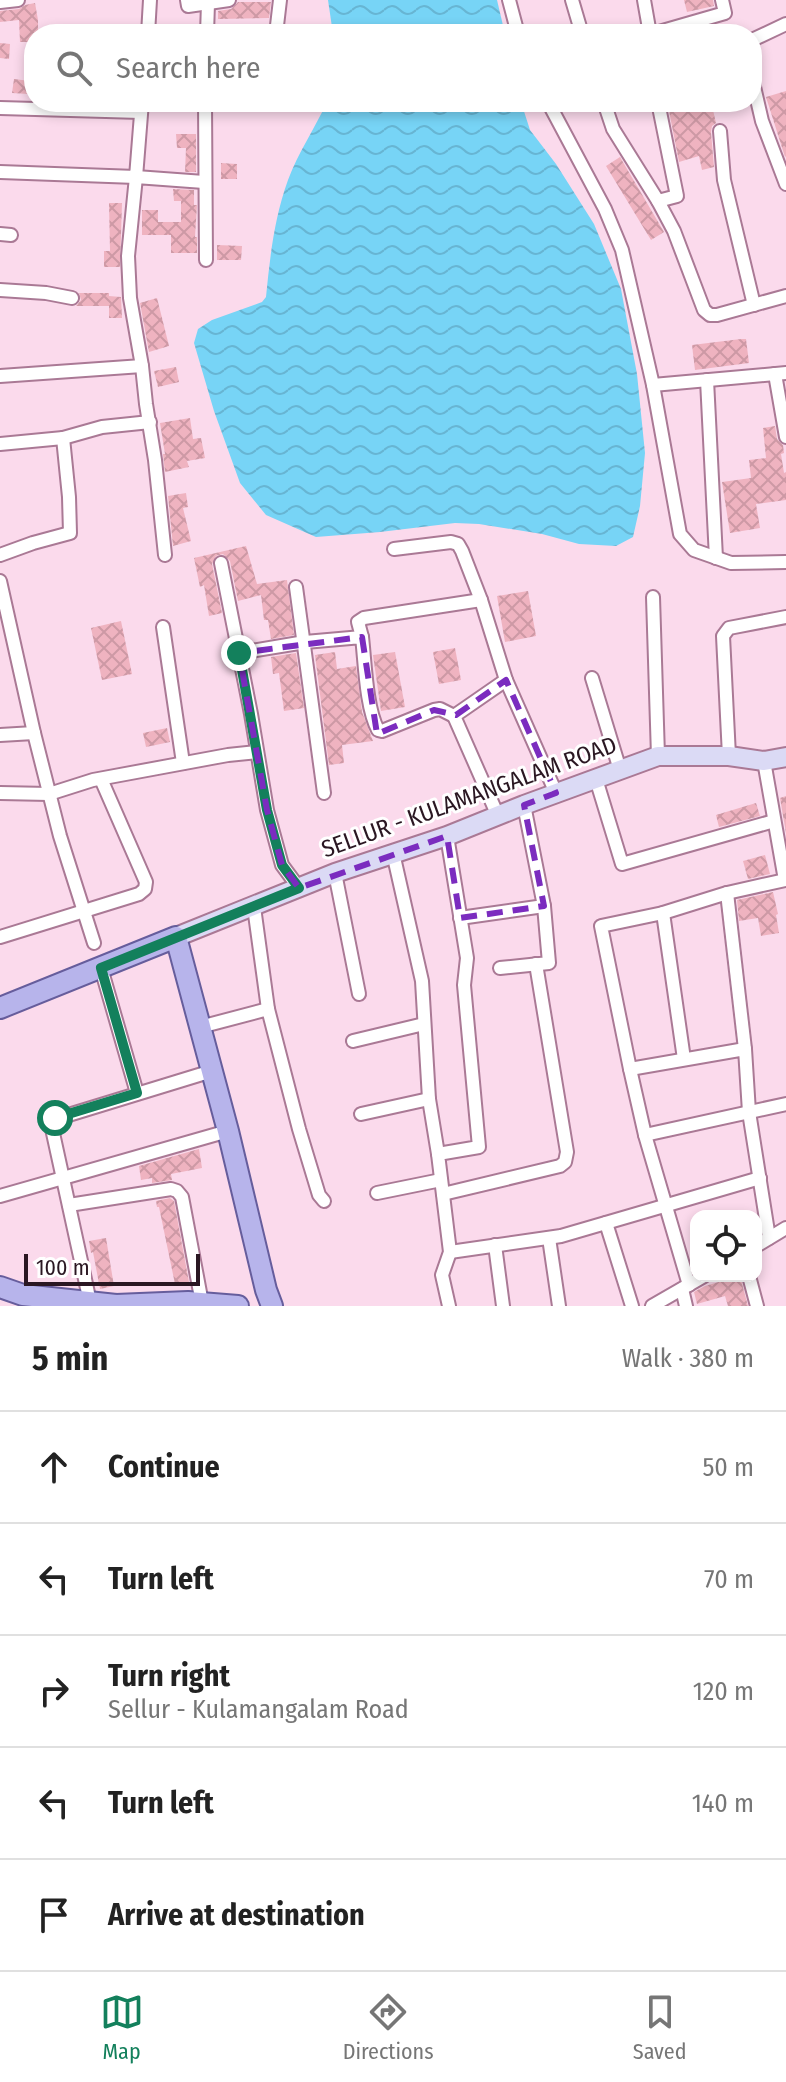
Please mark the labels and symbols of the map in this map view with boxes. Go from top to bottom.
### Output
route end [221,635,257,671]
street label: SELLUR - KULAMANGALAM ROAD [318,730,620,864]
route start [37,1100,73,1136]
scale bar [24,1250,200,1286]

